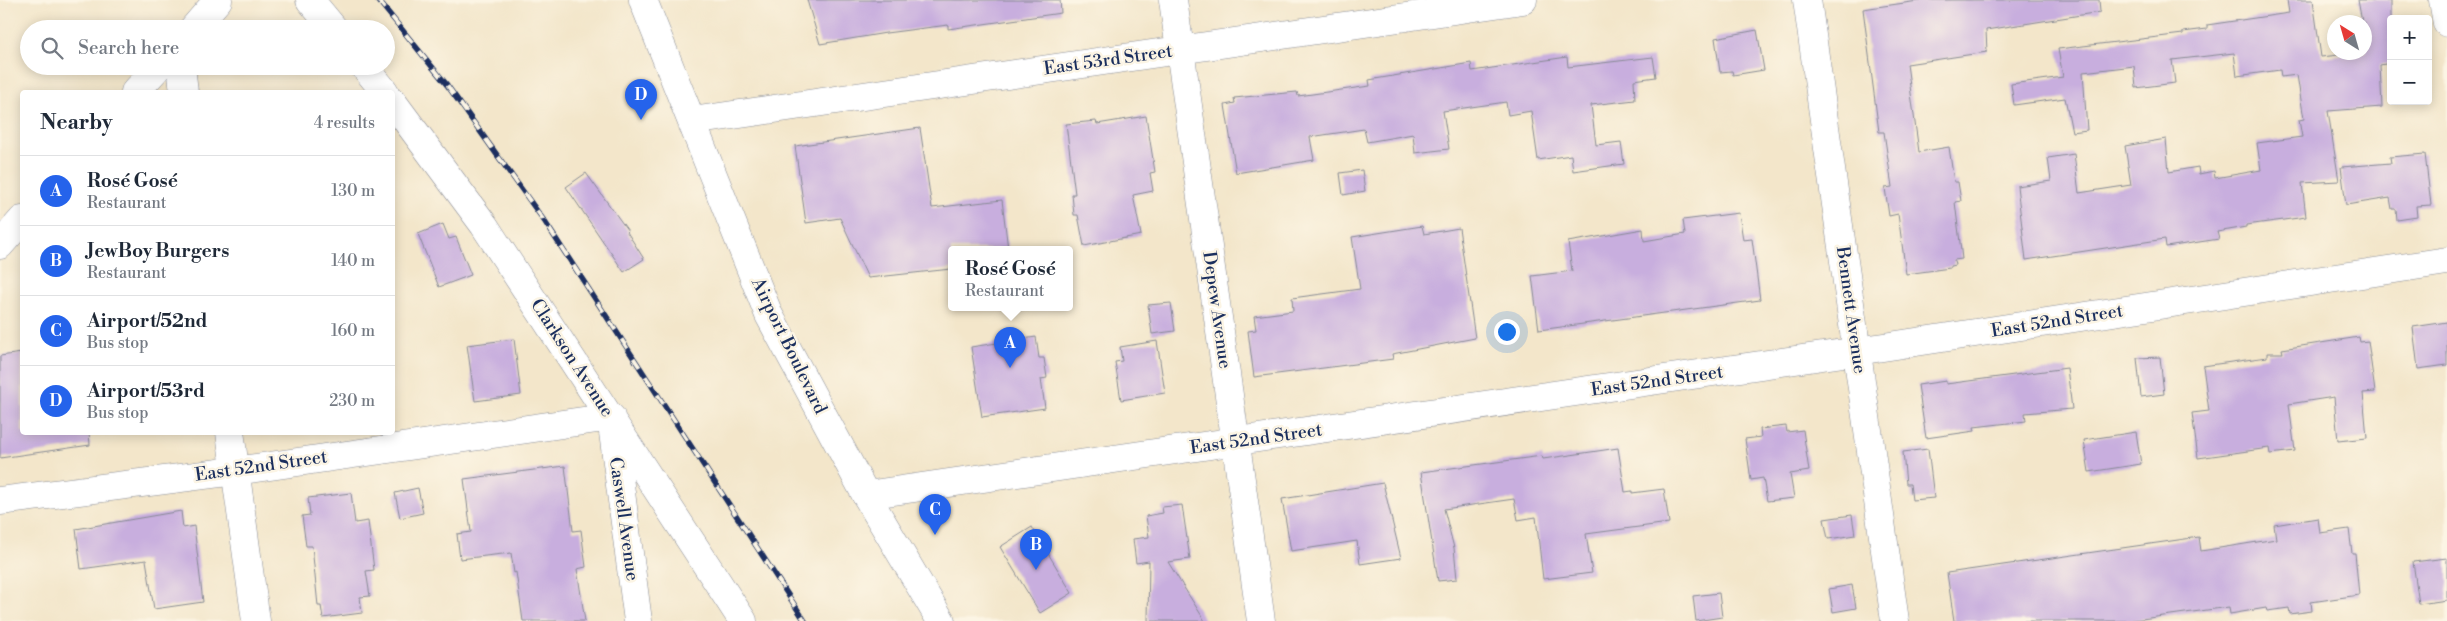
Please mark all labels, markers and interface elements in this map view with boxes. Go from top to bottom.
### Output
north arrow [2327,15,2372,60]
map controls [2387,15,2432,105]
button: + [2387,15,2432,60]
search box [20,20,395,75]
icon: search [38,34,66,62]
text: Search here [78,36,179,60]
street label: East 53rd Street [1042,39,1175,80]
button: − [2387,60,2432,105]
pin: D [625,79,657,120]
text: Nearby [40,110,113,136]
text: 4 results [314,113,375,133]
text: Rosé Gosé [87,169,178,193]
text: A [50,181,62,201]
text: 130 m [331,181,375,201]
text: Restaurant [87,193,166,213]
text: JewBoy Burgers [87,239,229,263]
street label: Bennett Avenue [1831,244,1871,375]
popup [948,246,1073,311]
street label: Depew Avenue [1197,250,1237,370]
text: B [50,251,62,271]
text: 140 m [331,251,375,271]
text: Rosé Gosé [965,257,1056,281]
text: Restaurant [87,263,166,283]
street label: Airport Boulevard [746,273,832,419]
text: Restaurant [965,281,1044,301]
street label: Clarkson Avenue [525,295,619,421]
street label: East 52nd Street [1989,299,2125,343]
text: Airport/52nd [87,309,208,333]
your location [1494,319,1520,345]
text: C [50,321,62,341]
text: 160 m [331,321,375,341]
pin: A [994,327,1026,368]
text: Bus stop [87,333,149,353]
street label: East 52nd Street [1589,360,1725,402]
text: Airport/53rd [87,379,205,403]
text: D [50,391,62,411]
text: 230 m [329,391,375,411]
text: Bus stop [87,403,149,423]
street label: East 52nd Street [1188,418,1324,460]
street label: East 52nd Street [193,445,329,487]
street label: Caswell Avenue [604,456,644,582]
pin: C [919,494,951,535]
pin: B [1020,529,1052,570]

